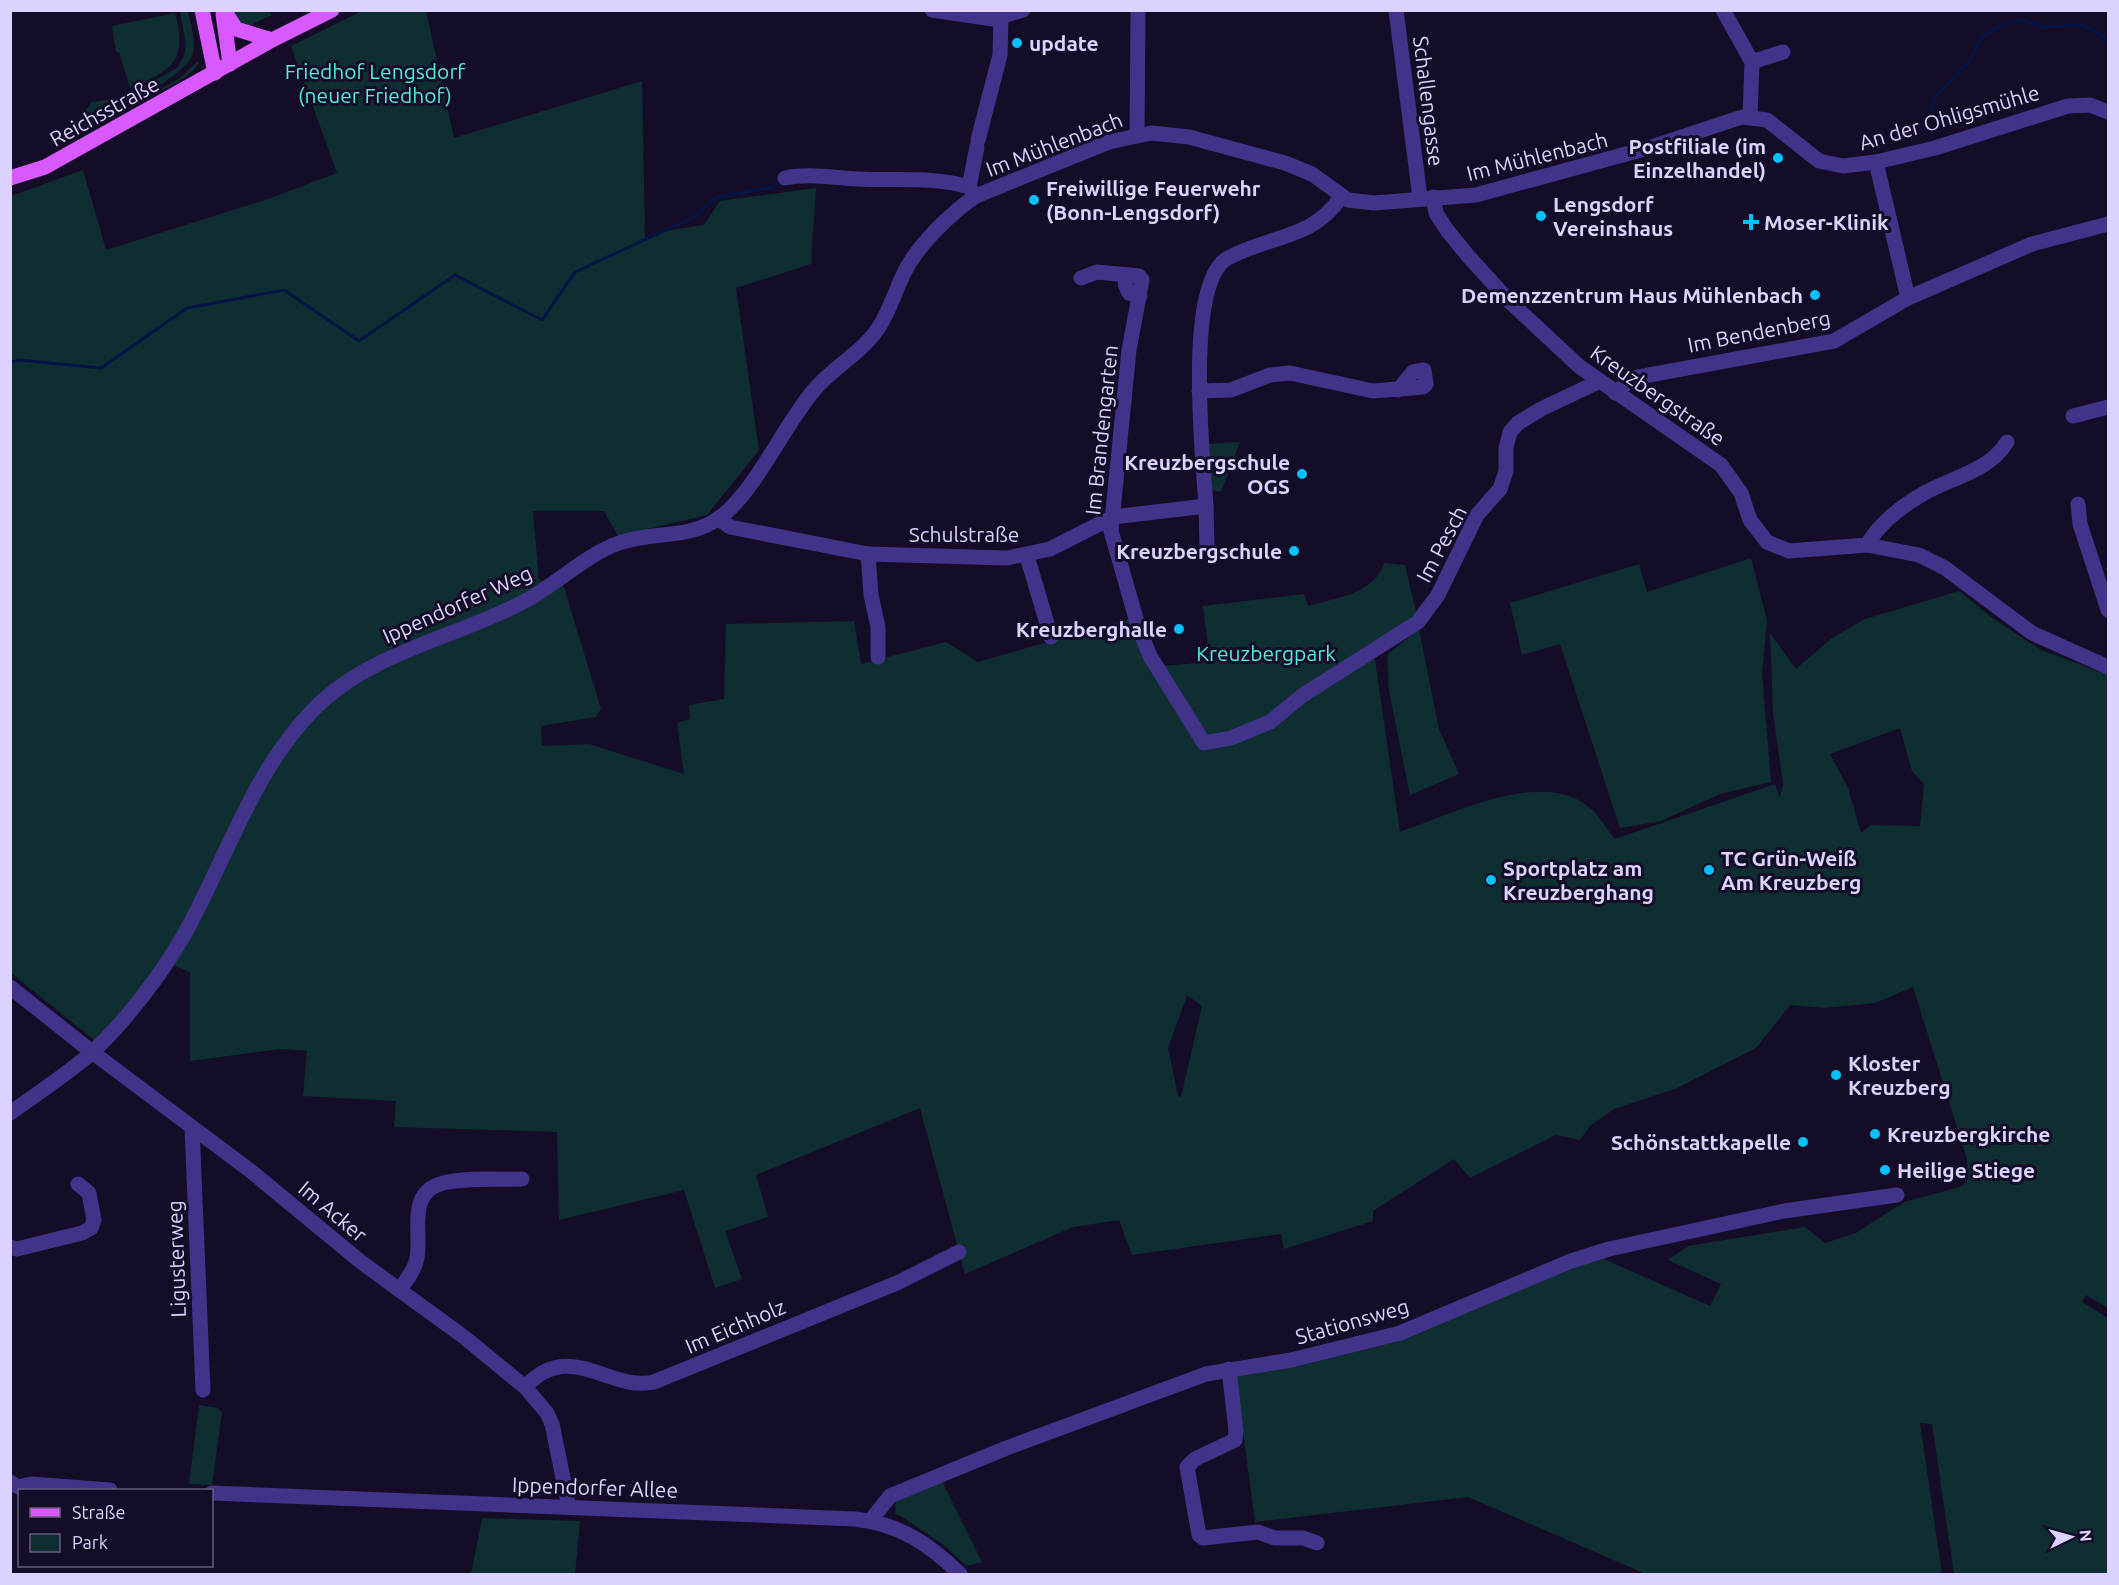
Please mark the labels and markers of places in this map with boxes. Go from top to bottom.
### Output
place label: update [1029,31,1099,55]
marker: update [1010,36,1024,50]
place label: Postfiliale (im Einzelhandel) [1629,134,1766,182]
marker: Postfiliale (im Einzelhandel) [1771,151,1785,165]
place label: Freiwillige Feuerwehr (Bonn-Lengsdorf) [1046,176,1261,224]
place label: Lengsdorf Vereinshaus [1553,192,1673,240]
marker: Freiwillige Feuerwehr (Bonn-Lengsdorf) [1027,193,1041,207]
marker: Lengsdorf Vereinshaus [1534,209,1548,223]
place label: Moser-Klinik [1764,210,1889,234]
marker: Moser-Klinik [1742,213,1760,231]
place label: Demenzzentrum Haus Mühlenbach [1461,283,1803,307]
marker: Demenzzentrum Haus Mühlenbach [1808,288,1822,302]
place label: Kreuzbergschule OGS [1124,450,1290,498]
marker: Kreuzbergschule OGS [1295,467,1309,481]
place label: Kreuzbergschule [1116,539,1282,563]
marker: Kreuzbergschule [1287,544,1301,558]
place label: Kreuzberghalle [1016,617,1167,641]
marker: Kreuzberghalle [1172,622,1186,636]
place label: TC Grün-Weiß Am Kreuzberg [1721,846,1861,894]
place label: Sportplatz am Kreuzberghang [1503,856,1654,904]
marker: TC Grün-Weiß Am Kreuzberg [1702,863,1716,877]
marker: Sportplatz am Kreuzberghang [1484,873,1498,887]
place label: Kloster Kreuzberg [1848,1051,1951,1099]
marker: Kloster Kreuzberg [1829,1068,1843,1082]
place label: Kreuzbergkirche [1887,1122,2050,1146]
marker: Kreuzbergkirche [1868,1127,1882,1141]
place label: Schönstattkapelle [1611,1130,1791,1154]
marker: Schönstattkapelle [1796,1135,1810,1149]
place label: Heilige Stiege [1897,1158,2035,1182]
marker: Heilige Stiege [1878,1163,1892,1177]

